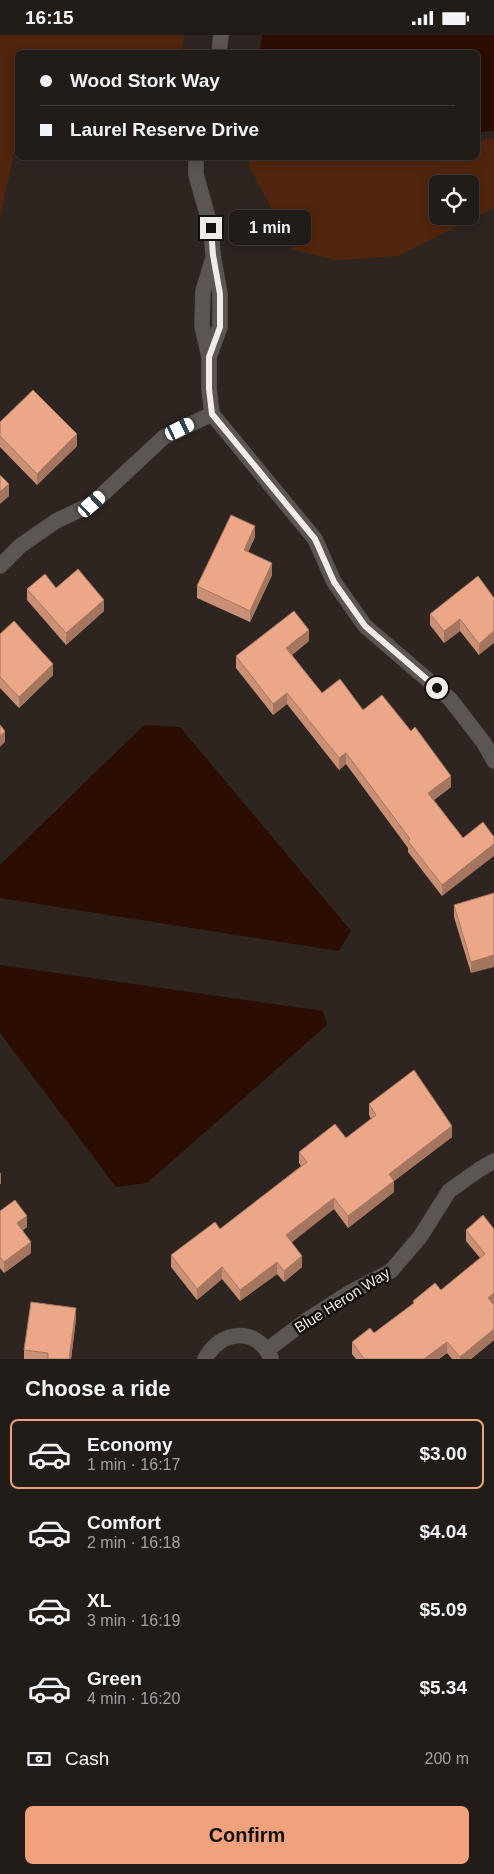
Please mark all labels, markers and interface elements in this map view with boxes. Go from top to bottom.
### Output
text: 16:15 [25,7,74,28]
text: Wood Stork Way [70,70,220,91]
text: Laurel Reserve Drive [70,119,259,140]
map controls [429,175,479,225]
button: locate [429,175,479,225]
callout: 1 min [228,211,311,245]
route end [200,217,222,239]
text: 1 min [249,219,291,236]
car [163,416,196,442]
car [75,488,108,520]
route start [426,677,448,699]
street label: Blue Heron Way [291,1264,393,1336]
text: Choose a ride [25,1376,170,1401]
icon: car [27,1432,72,1477]
text: Economy [87,1434,173,1455]
text: $3.00 [419,1443,467,1464]
text: 1 min · 16:17 [87,1456,180,1473]
icon: car [27,1510,72,1555]
text: Comfort [87,1512,161,1533]
text: $4.04 [419,1521,467,1542]
text: 2 min · 16:18 [87,1534,180,1551]
icon: car [27,1588,72,1633]
text: XL [87,1590,111,1611]
text: $5.09 [419,1599,467,1620]
text: 3 min · 16:19 [87,1612,180,1629]
icon: car [27,1666,72,1711]
text: Green [87,1668,142,1689]
text: $5.34 [419,1677,467,1698]
text: 4 min · 16:20 [87,1690,180,1707]
icon: cash [25,1745,53,1773]
text: Cash [65,1748,109,1769]
text: 200 m [425,1750,469,1767]
button: Confirm [25,1806,469,1864]

